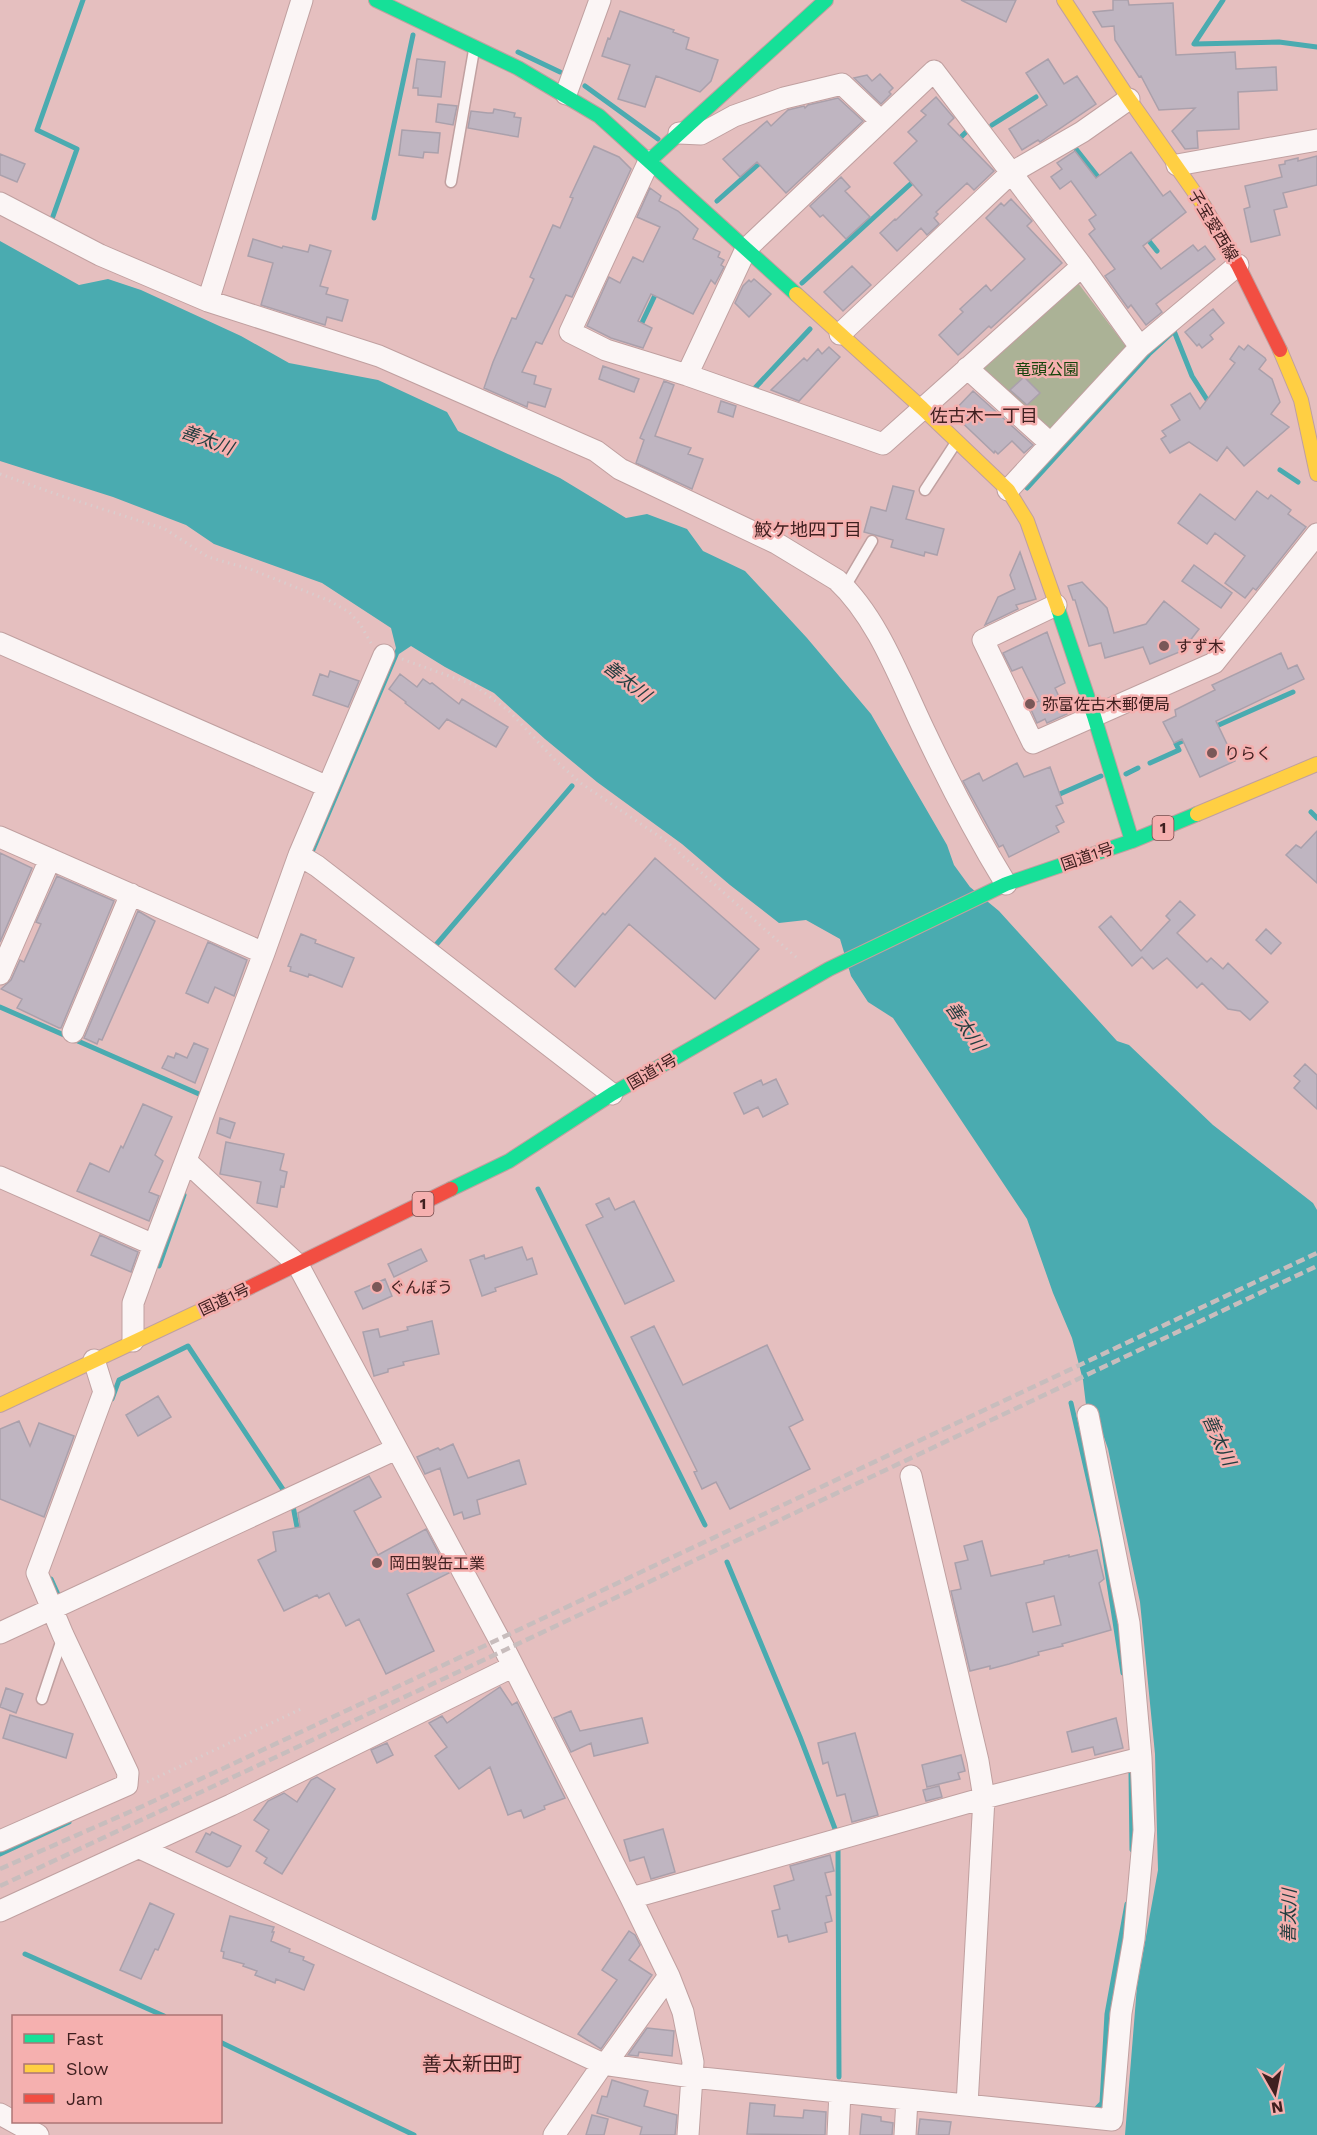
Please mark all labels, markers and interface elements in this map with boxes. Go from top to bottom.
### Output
street label: 子宝愛西線 [1185,186,1242,264]
park label: 竜頭公園 [1015,360,1079,379]
district label: 佐古木一丁目 [930,405,1038,426]
water label: 善太川 [178,420,238,459]
district label: 鮫ケ地四丁目 [754,519,862,540]
place label: すず木 [1176,637,1224,656]
marker: すず木 [1157,639,1171,653]
water label: 善太川 [600,656,657,707]
place label: 弥富佐古木郵便局 [1042,695,1170,714]
marker: 弥富佐古木郵便局 [1023,697,1037,711]
place label: りらく [1224,744,1272,763]
marker: りらく [1205,746,1219,760]
road number: 1 [1152,816,1174,840]
street label: 国道1号 [1058,839,1116,874]
water label: 善太川 [942,997,990,1056]
street label: 国道1号 [624,1050,680,1093]
road number: 1 [412,1192,434,1216]
place label: ぐんぽう [389,1278,453,1297]
street label: 国道1号 [196,1279,253,1320]
marker: ぐんぽう [370,1280,384,1294]
water label: 善太川 [1199,1411,1241,1471]
place label: 岡田製缶工業 [389,1554,485,1573]
marker: 岡田製缶工業 [370,1556,384,1570]
water label: 善太川 [1278,1887,1300,1943]
legend [12,2015,222,2123]
text: Fast [66,2028,104,2049]
district label: 善太新田町 [422,2052,522,2076]
text: Slow [66,2058,109,2079]
north arrow [1245,2063,1305,2123]
text: Jam [66,2088,103,2109]
text: N [1270,2097,1285,2118]

